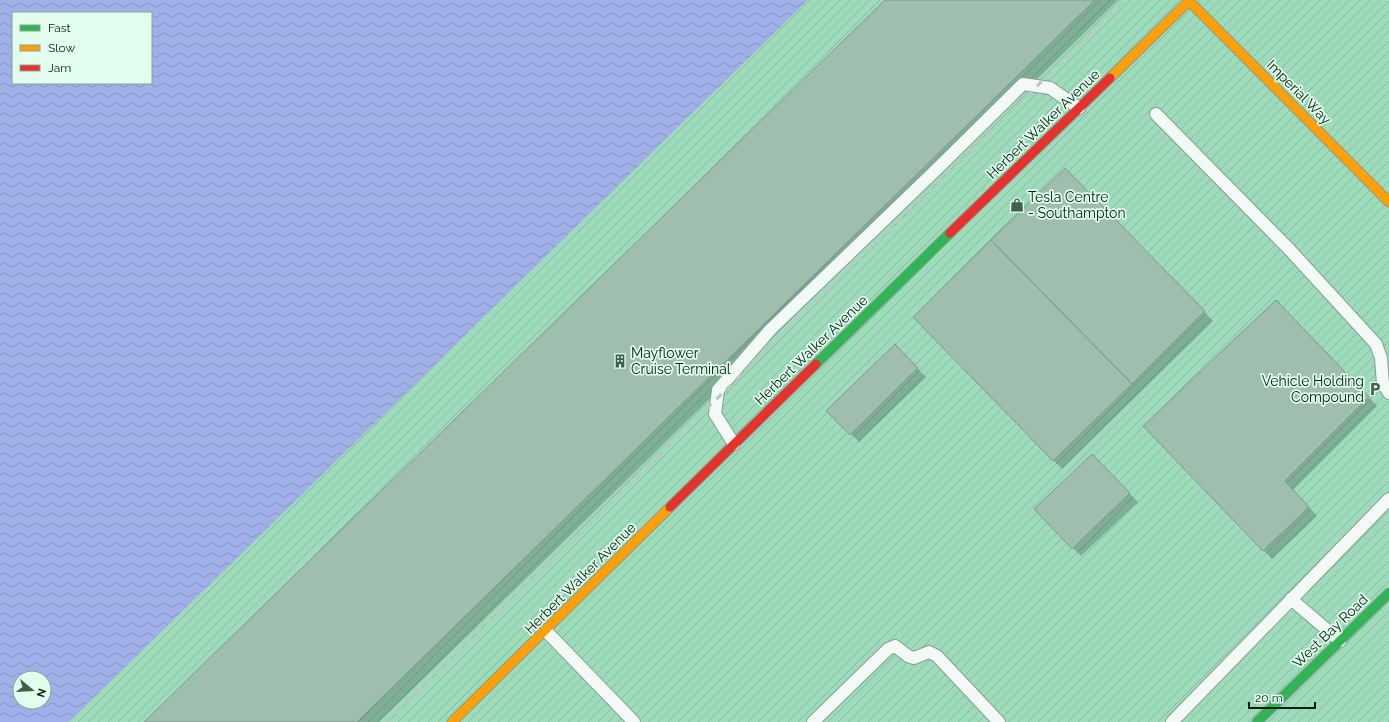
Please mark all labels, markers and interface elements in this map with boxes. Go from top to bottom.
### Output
legend [12,12,152,84]
text: Fast [48,21,71,35]
text: Slow [48,41,75,55]
street label: Imperial Way [1264,57,1335,128]
text: Jam [48,61,71,75]
street label: Herbert Walker Avenue [983,66,1103,182]
place label: Tesla Centre - Southampton [1028,189,1126,221]
shop icon: Tesla Centre - Southampton [1009,197,1025,213]
street label: Herbert Walker Avenue [751,292,871,408]
place label: Mayflower Cruise Terminal [631,345,731,377]
building icon: Mayflower Cruise Terminal [612,353,628,369]
place label: Vehicle Holding Compound [1262,373,1364,405]
parking icon: Vehicle Holding Compound [1367,381,1383,397]
street label: Herbert Walker Avenue [521,519,639,637]
street label: West Bay Road [1289,591,1371,671]
north arrow [12,670,52,710]
scale bar [1249,684,1315,710]
text: N [34,687,49,699]
text: 20 m [1255,691,1283,705]

